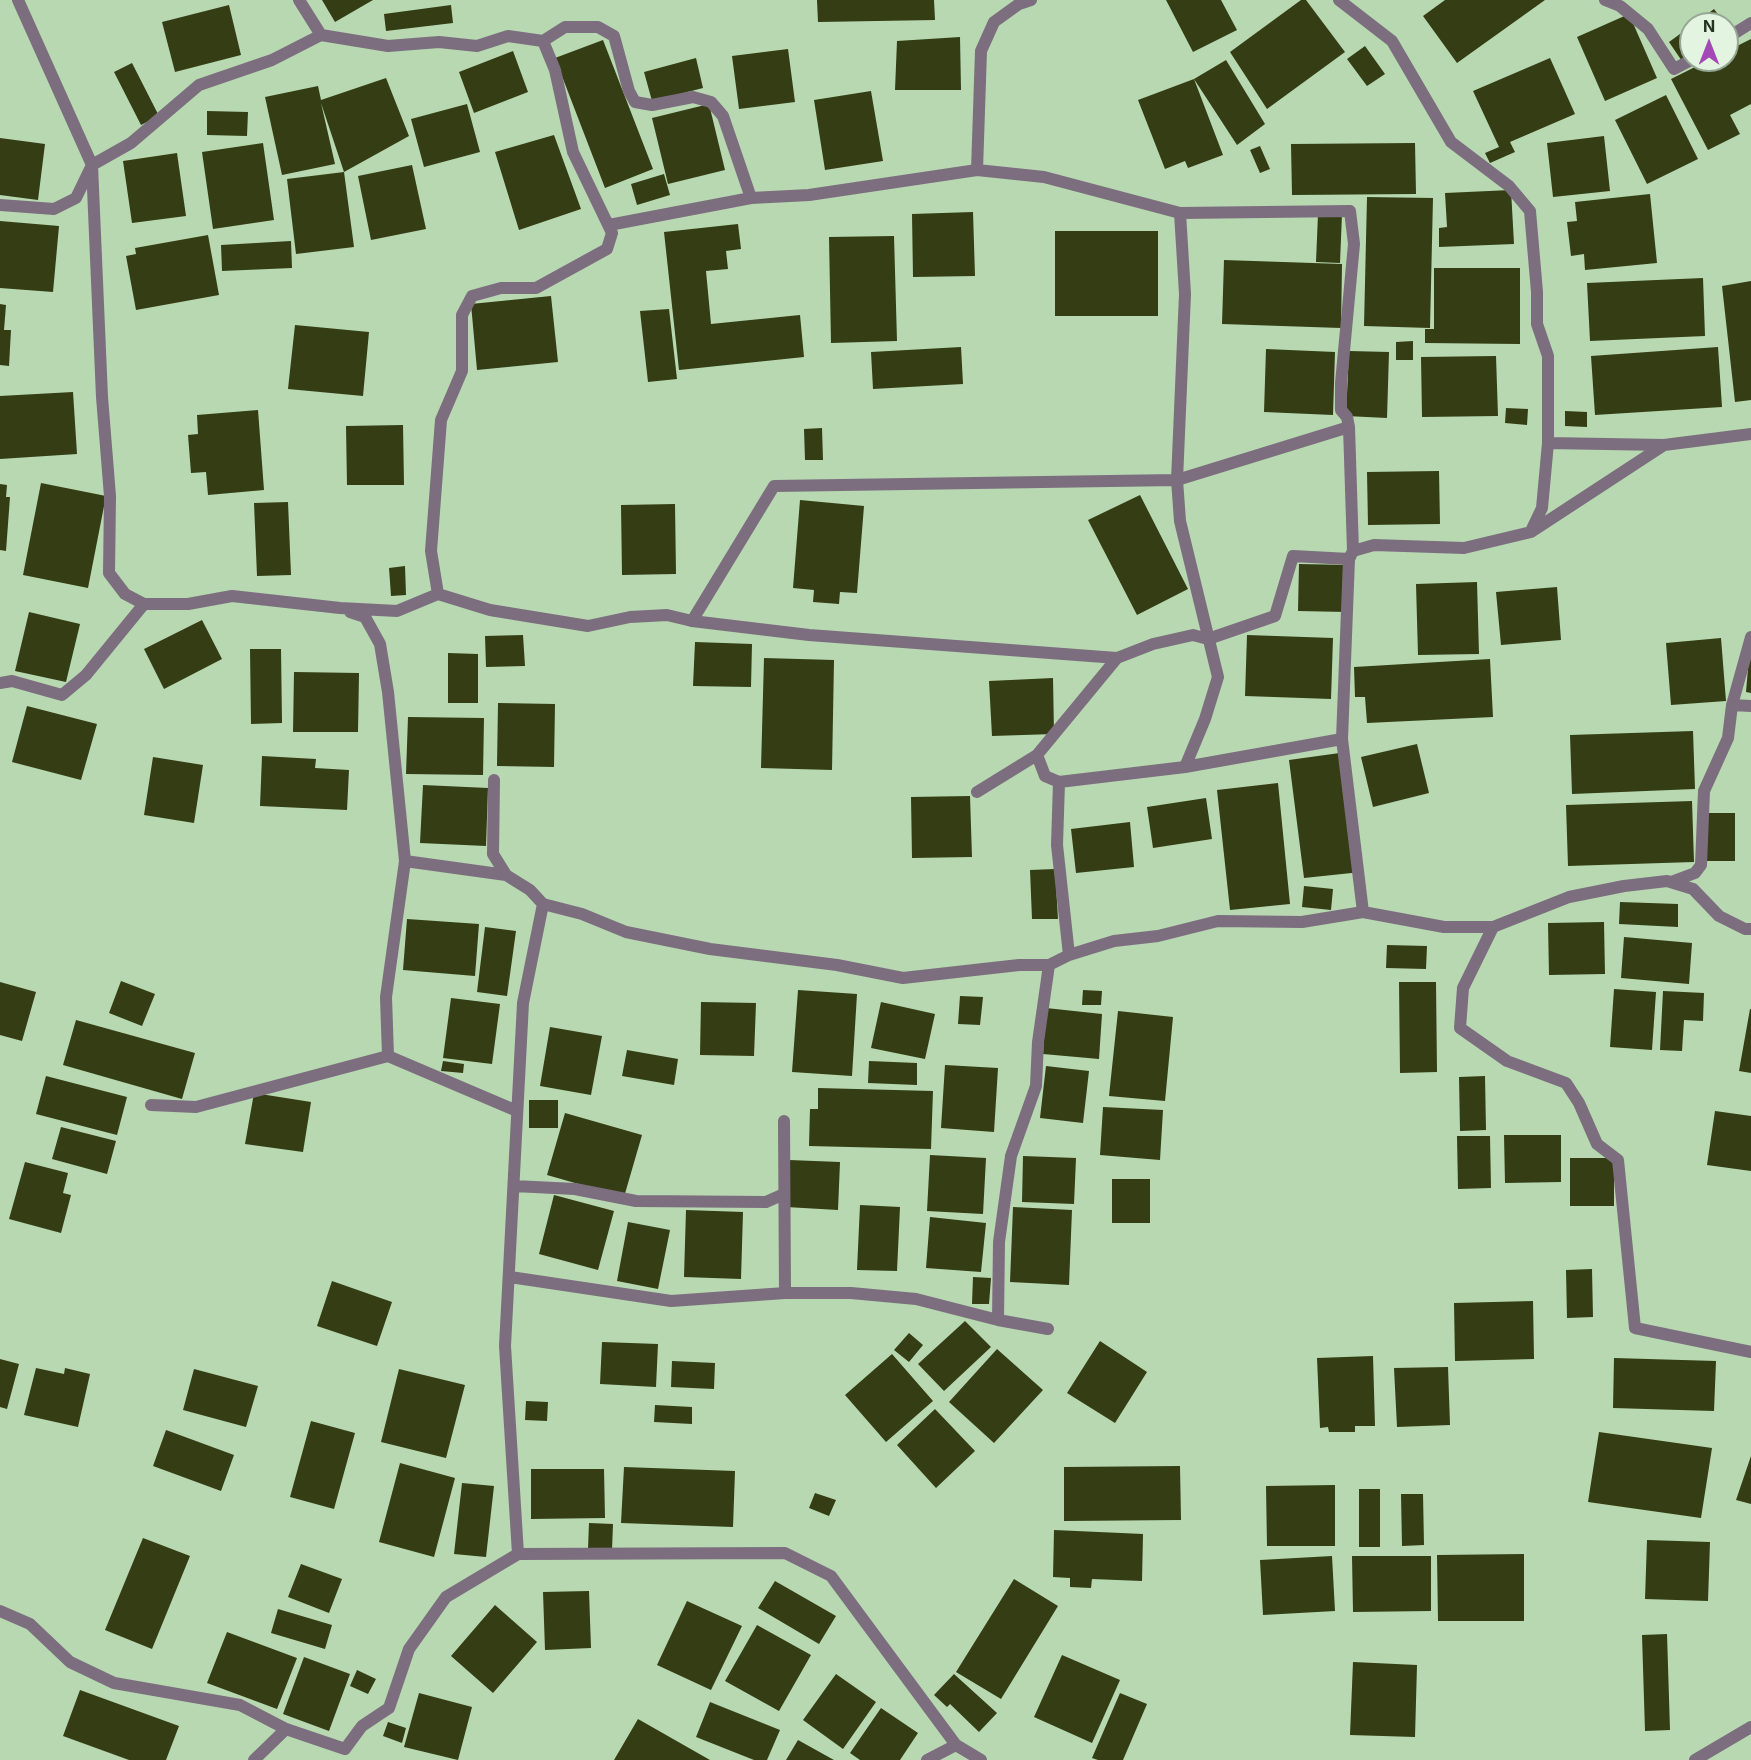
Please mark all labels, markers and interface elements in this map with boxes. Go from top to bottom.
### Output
north arrow [1679,12,1739,72]
text: N [1703,16,1715,36]

